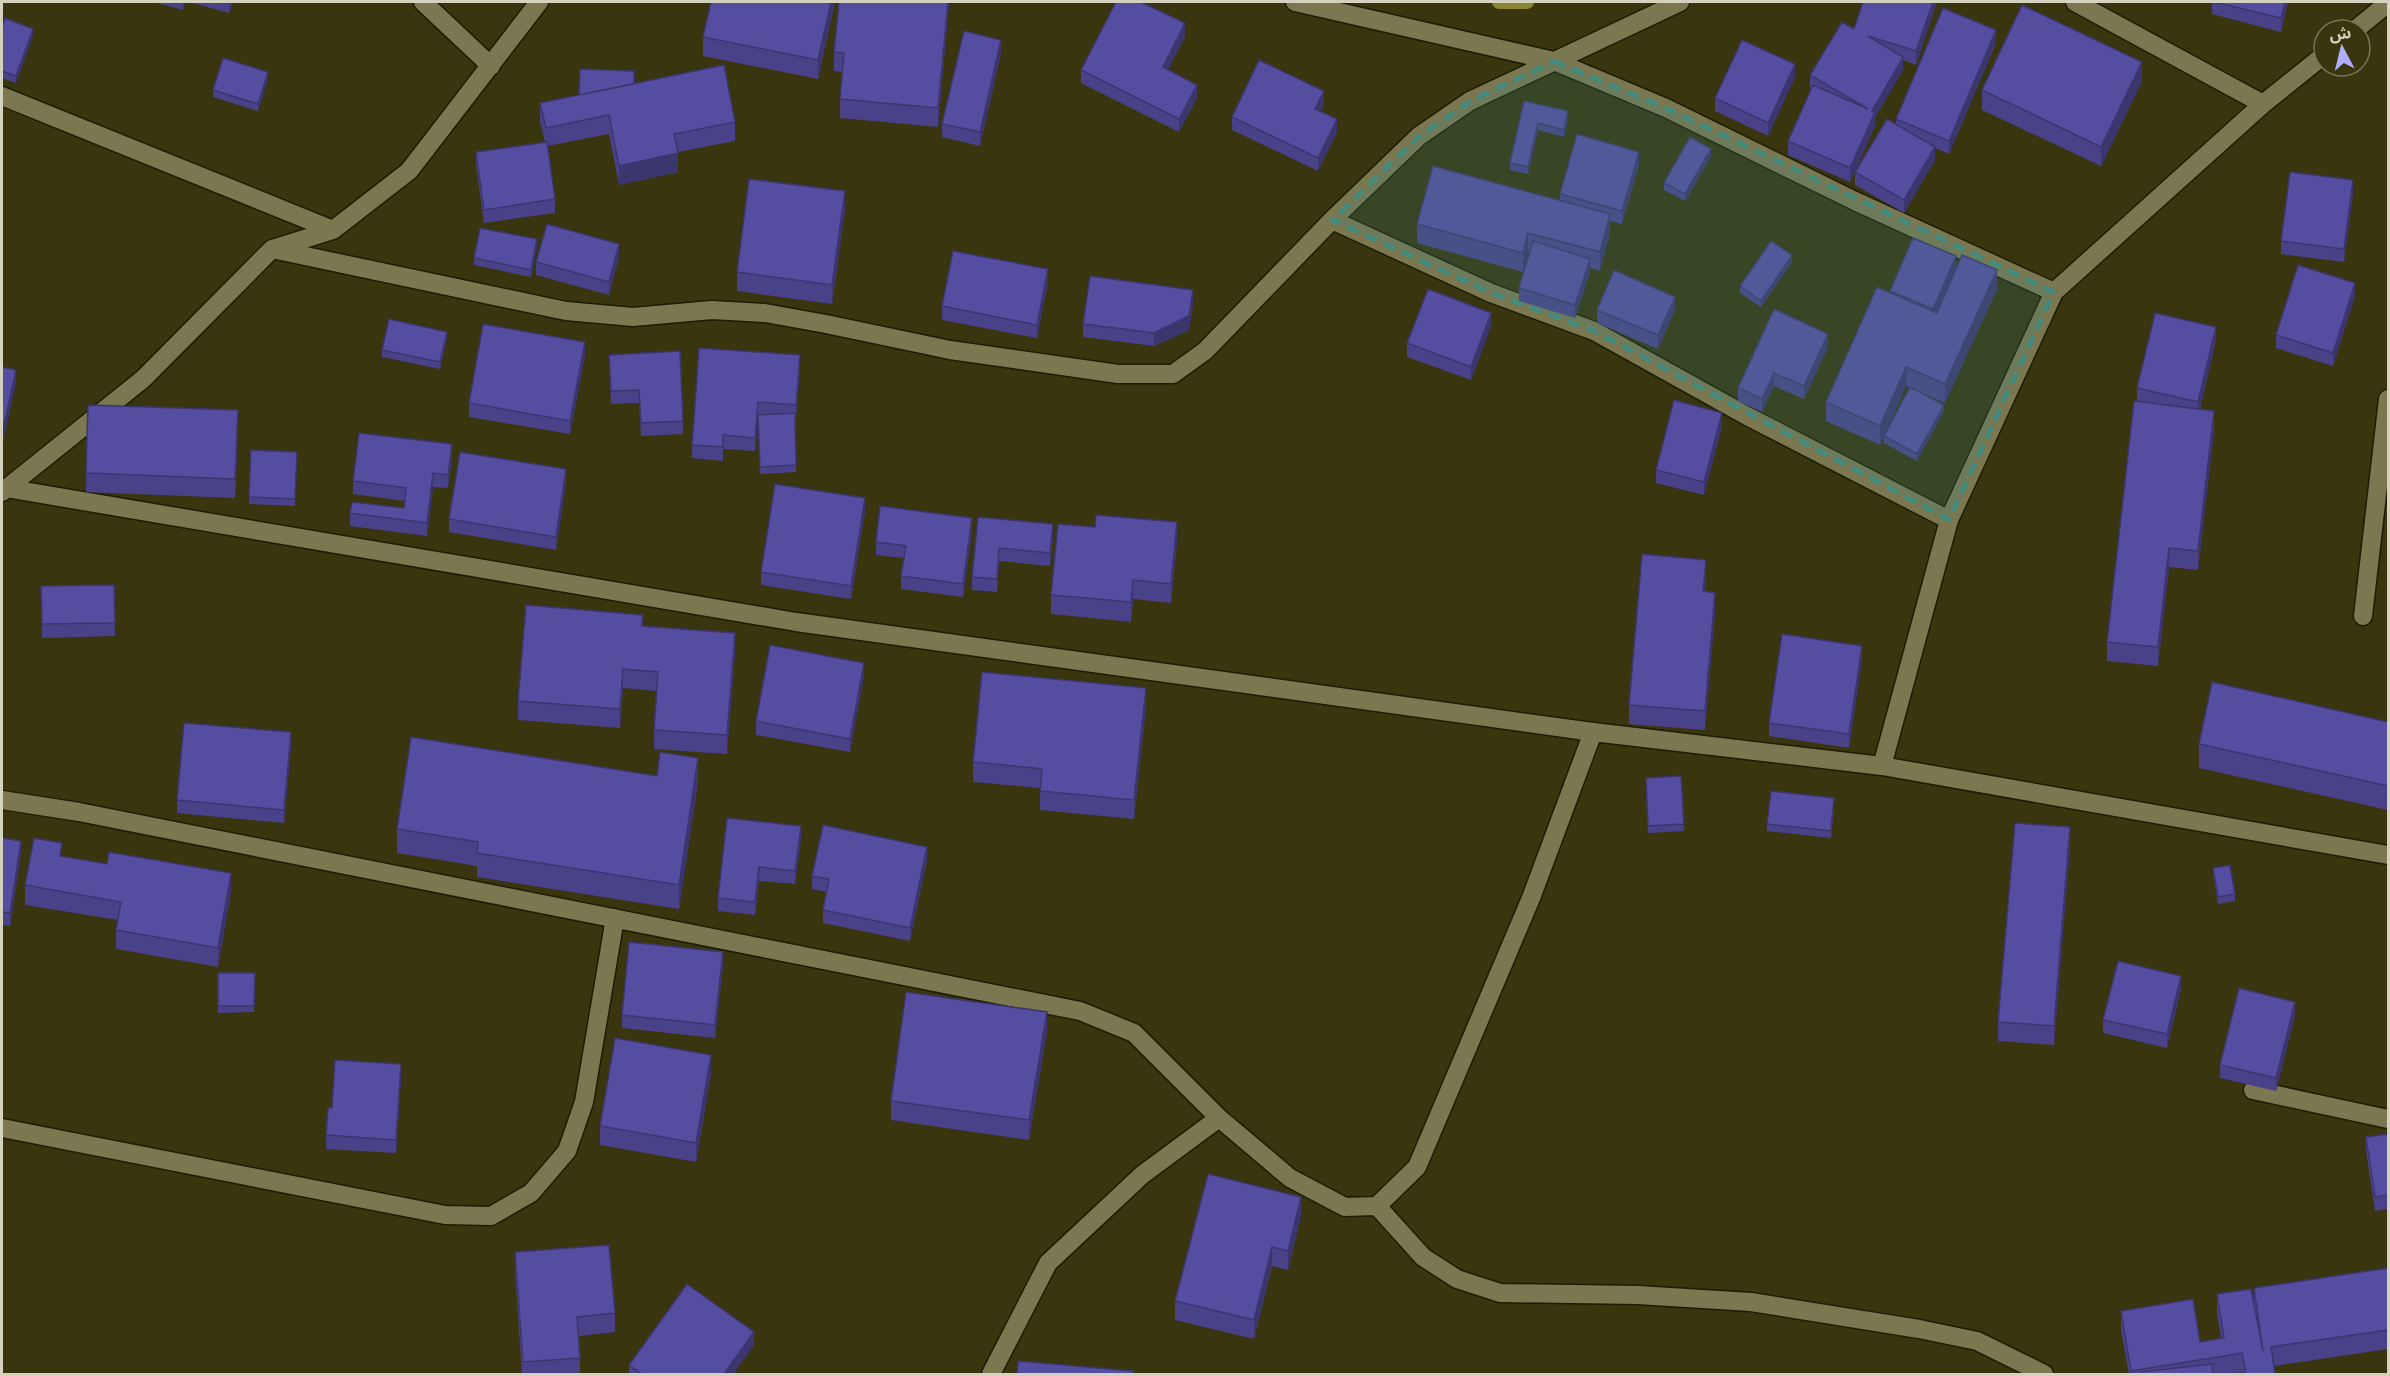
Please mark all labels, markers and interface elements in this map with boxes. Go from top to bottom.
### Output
north arrow [2312,18,2372,78]
text: ش [2328,24,2353,46]

